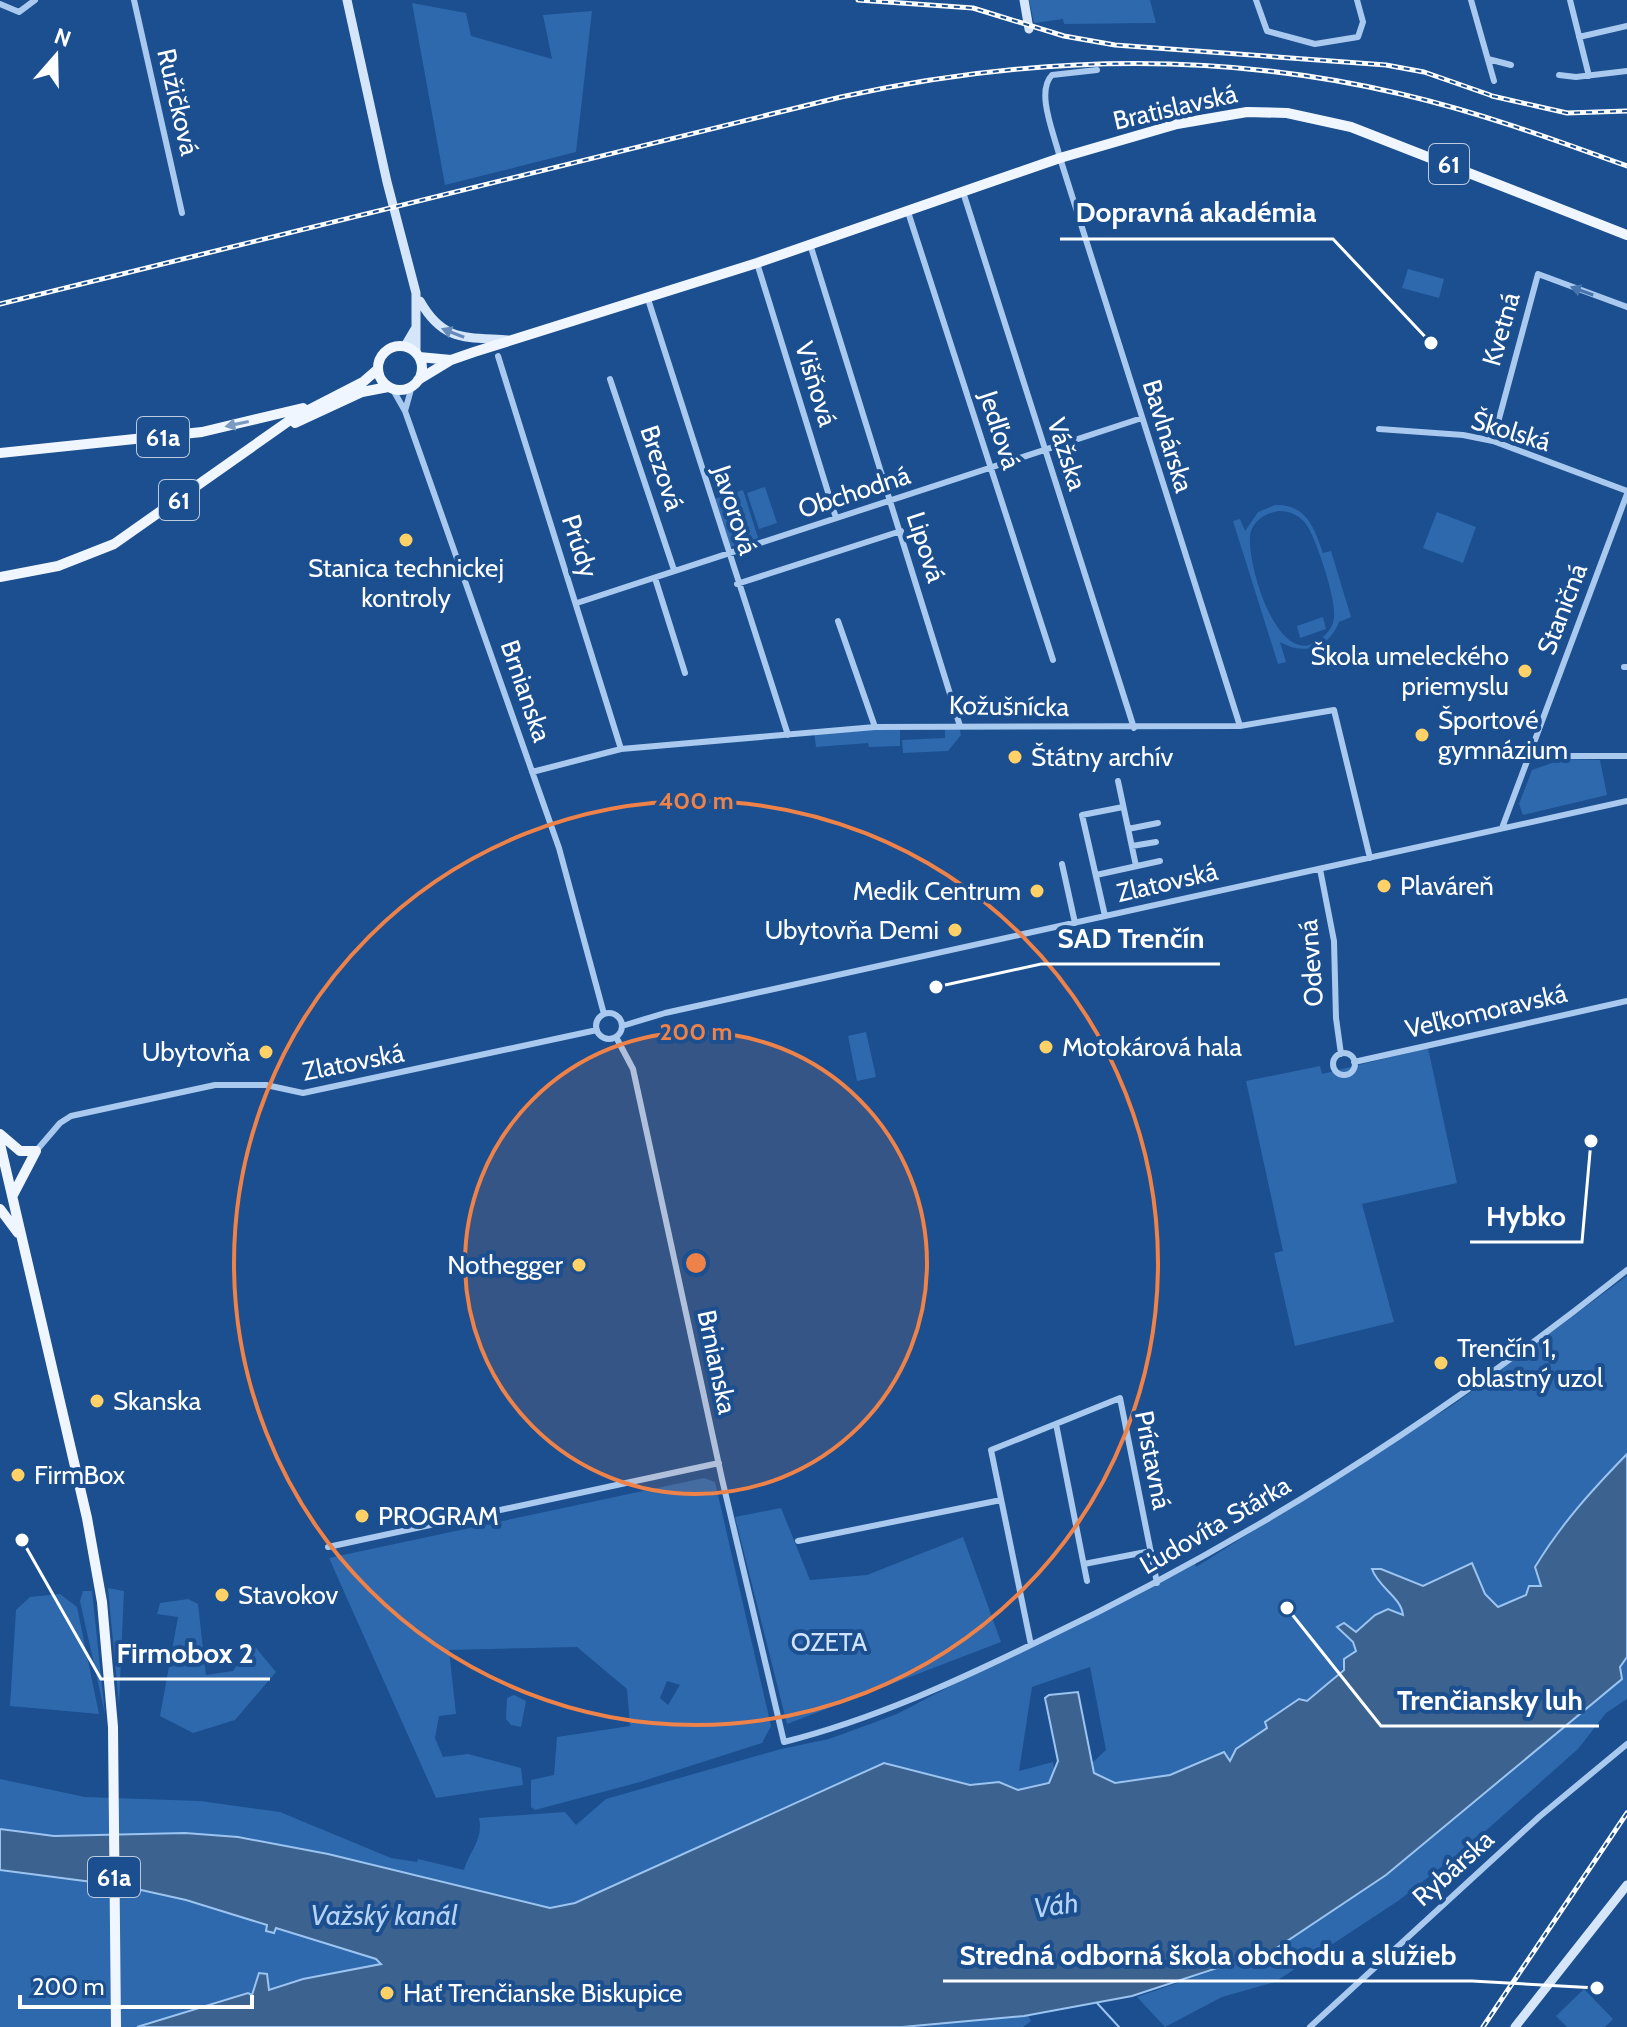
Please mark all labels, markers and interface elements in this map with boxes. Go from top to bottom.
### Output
north arrow [16,16,96,96]
text: N [51,22,75,53]
street label: Ružičková [150,45,206,159]
street label: Bratislavská [1110,77,1241,137]
road number: 61 [1429,144,1469,184]
callout: Dopravná akadémia [1060,187,1333,239]
text: Dopravná akadémia [1076,195,1316,229]
one-way arrow [1570,284,1594,297]
street label: Kvetná [1475,288,1527,369]
one-way arrow [441,326,465,339]
street label: Višňová [788,338,844,431]
street label: Bavlnárska [1136,376,1200,497]
street label: Jedľová [972,386,1028,474]
street label: Školská [1467,404,1555,458]
street label: Vážska [1040,414,1094,495]
road number: 61a [137,417,189,457]
one-way arrow [225,418,250,431]
street label: Brezová [633,421,691,515]
street label: Obchodná [794,459,915,525]
street label: Javorová [705,460,765,559]
road number: 61 [159,480,199,520]
street label: Lipová [900,508,953,587]
street label: Prúdy [555,511,605,581]
marker: Stanica technickej kontroly [397,531,415,549]
place label: Stanica technickej kontroly [308,552,504,614]
street label: Staničná [1530,558,1594,659]
street label: Brnianska [494,636,558,747]
place label: Škola umeleckého priemyslu [1310,640,1509,702]
marker: Škola umeleckého priemyslu [1516,662,1534,680]
street label: Kožušnícka [949,689,1070,723]
place label: Športové gymnázium [1438,704,1568,766]
marker: Športové gymnázium [1413,726,1431,744]
place label: Štátny archív [1031,741,1173,773]
marker: Štátny archív [1006,748,1024,766]
text: 400 m [658,786,734,815]
street label: Zlatovská [1113,855,1221,909]
place label: Plaváreň [1400,870,1494,902]
place label: Medik Centrum [853,875,1021,907]
marker: Plaváreň [1375,877,1393,895]
marker: Medik Centrum [1028,882,1046,900]
callout: SAD Trenčín [1041,912,1220,964]
place label: Ubytovňa Demi [764,914,939,946]
street label: Odevná [1292,918,1330,1008]
marker: Ubytovňa Demi [946,921,964,939]
text: SAD Trenčín [1057,921,1205,955]
street label: Veľkomoravská [1402,977,1570,1045]
text: 200 m [660,1017,732,1046]
place label: Motokárová hala [1062,1031,1242,1063]
place label: Ubytovňa [142,1036,251,1068]
street label: Zlatovská [299,1036,407,1088]
marker: Motokárová hala [1037,1038,1055,1056]
marker: Ubytovňa [257,1043,275,1061]
callout: Hybko [1470,1190,1582,1242]
text: Hybko [1486,1199,1566,1233]
place label: Nothegger [447,1249,564,1281]
centre of rings [682,1249,710,1277]
marker: Nothegger [570,1256,588,1274]
street label: Brnianska [690,1307,744,1417]
place label: Trenčín 1, oblastný uzol [1457,1332,1603,1394]
marker: Trenčín 1, oblastný uzol [1432,1354,1450,1372]
place label: Skanska [113,1385,202,1417]
marker: Skanska [88,1392,106,1410]
street label: Prístavná [1128,1408,1178,1513]
place label: FirmBox [34,1459,126,1491]
marker: FirmBox [9,1466,27,1484]
street label: Ľudovíta Stárka [1134,1469,1297,1581]
place label: PROGRAM [378,1500,499,1532]
marker: PROGRAM [353,1507,371,1525]
place label: Stavokov [238,1579,339,1611]
marker: Stavokov [213,1586,231,1604]
park label: OZETA [791,1626,867,1658]
callout: Firmobox 2 [101,1627,270,1679]
text: Firmobox 2 [116,1636,254,1670]
callout: Trenčiansky luh [1381,1674,1599,1726]
text: Trenčiansky luh [1397,1683,1583,1717]
street label: Rybárska [1406,1823,1501,1913]
road number: 61a [88,1857,140,1897]
water label: Váh [1031,1885,1081,1925]
water label: Važský kanál [310,1898,458,1932]
callout: Stredná odborná škola obchodu a služieb [943,1929,1472,1981]
text: Stredná odborná škola obchodu a služieb [960,1938,1456,1972]
scale bar [20,1959,252,2009]
text: 200 m [32,1972,105,2001]
place label: Hať Trenčianske Biskupice [403,1977,683,2009]
marker: Hať Trenčianske Biskupice [378,1984,396,2002]

